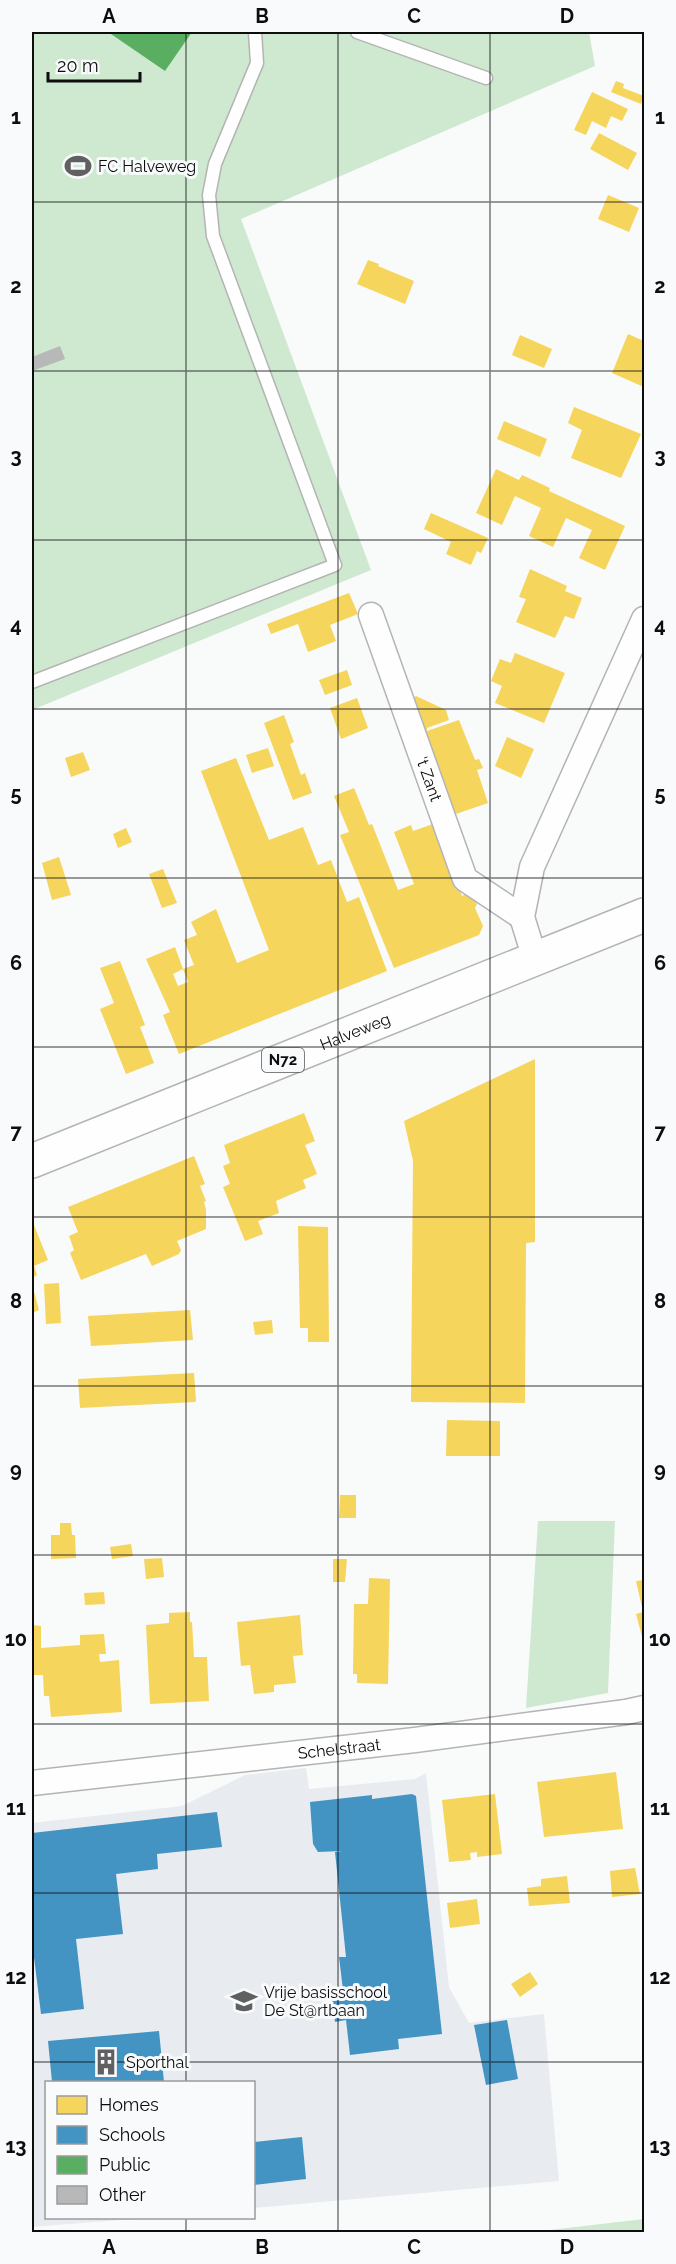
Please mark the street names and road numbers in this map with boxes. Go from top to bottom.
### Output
street label: 't Zant [412,754,446,805]
street label: Halveweg [317,1009,393,1054]
road number: N72 [262,1048,304,1072]
street label: Schelstraat [297,1735,382,1763]

